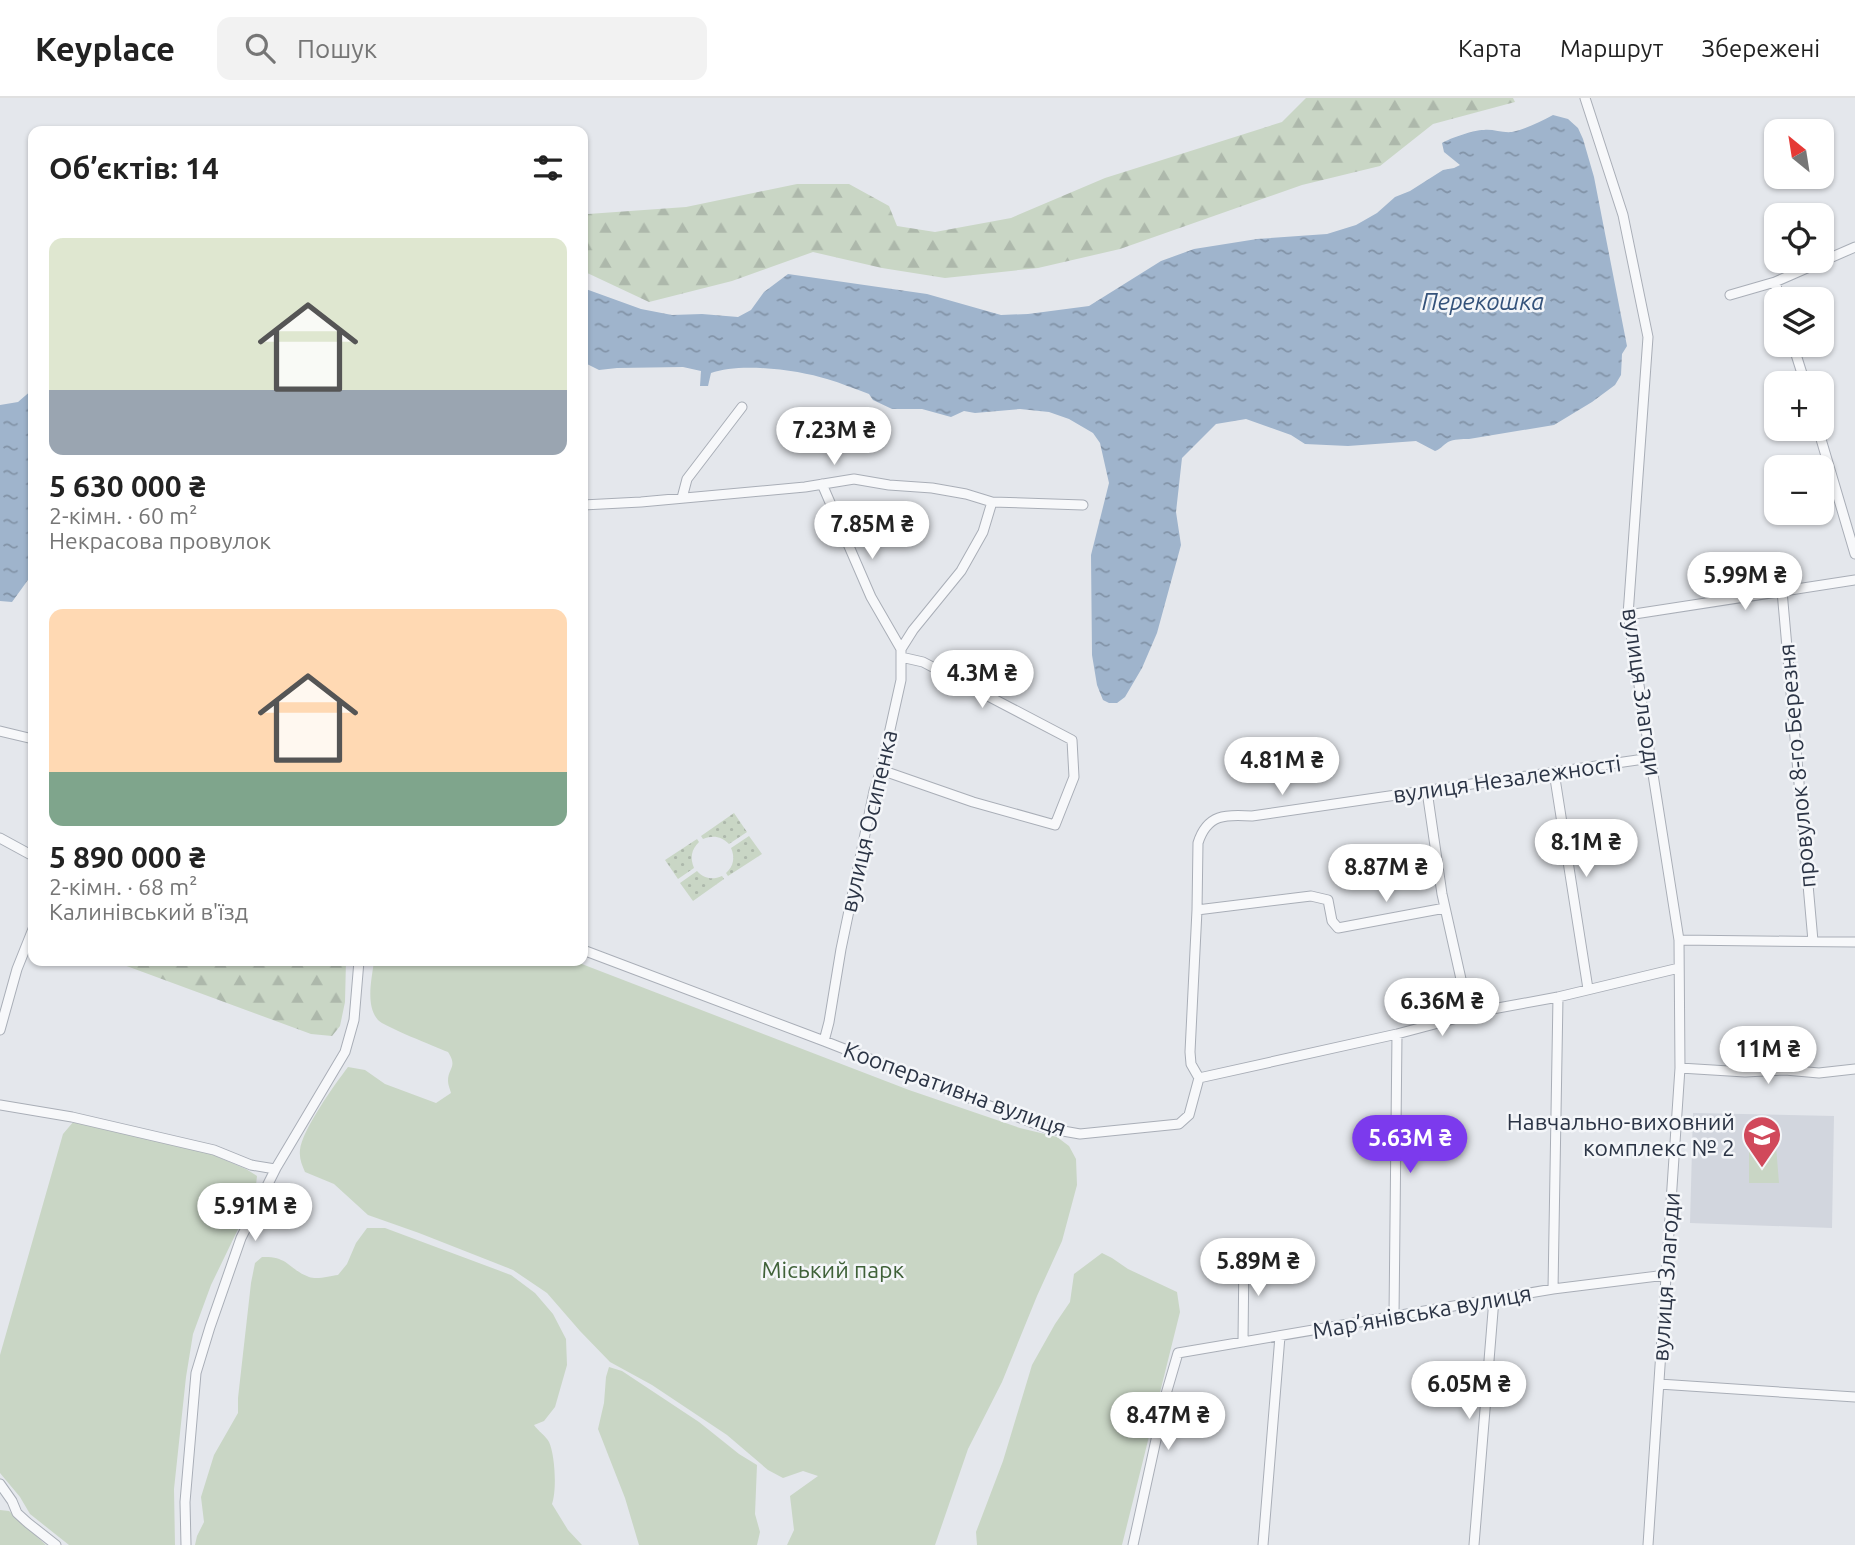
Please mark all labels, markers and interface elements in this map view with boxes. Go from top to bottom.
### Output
search box [217,17,707,80]
icon: search [241,29,279,67]
text: Keyplace [35,30,175,67]
text: Пошук [297,34,377,63]
text: Карта [1458,35,1522,62]
text: Маршрут [1560,35,1663,62]
text: Збережені [1701,35,1820,62]
north arrow [1764,119,1834,189]
map controls [1764,119,1834,525]
icon: filters [529,149,567,187]
text: Об’єктів: 14 [49,151,219,185]
button: locate [1764,203,1834,273]
icon: home [245,284,371,410]
button: layers [1764,287,1834,357]
water label: Перекошка [1422,288,1544,315]
button: + [1764,371,1834,441]
pin: 7.23M ₴ [769,408,899,467]
text: 7.23M ₴ [792,417,876,442]
button: − [1764,455,1834,525]
text: 5 630 000 ₴ [49,469,206,503]
pin: 7.85M ₴ [807,502,937,561]
text: 2-кімн. · 60 m² [49,503,197,528]
text: 7.85M ₴ [830,511,914,536]
text: Некрасова провулок [49,528,271,553]
pin: 5.99M ₴ [1680,552,1810,612]
text: 5.99M ₴ [1703,562,1787,587]
street label: вулиця Злагоди [1618,606,1667,778]
street label: провулок 8-го Березня [1773,643,1820,889]
pin: 4.3M ₴ [925,650,1039,710]
icon: home [245,655,371,781]
text: 4.3M ₴ [947,660,1017,685]
street label: вулиця Осипенка [835,727,902,915]
pin: 4.81M ₴ [1217,738,1347,797]
text: 4.81M ₴ [1240,747,1324,772]
street label: вулиця Незалежності [1391,750,1623,807]
pin: 8.1M ₴ [1529,820,1643,879]
text: 8.1M ₴ [1551,829,1621,854]
text: 5 890 000 ₴ [49,840,206,874]
pin: 8.87M ₴ [1321,844,1451,904]
text: 8.87M ₴ [1344,854,1428,879]
text: 2-кімн. · 68 m² [49,874,197,899]
text: Калинівський в'їзд [49,899,248,924]
pin: 6.36M ₴ [1377,978,1507,1038]
text: 6.36M ₴ [1400,988,1484,1013]
pin: 11M ₴ [1719,1026,1817,1086]
text: 11M ₴ [1736,1036,1800,1061]
street label: Кооперативна вулиця [840,1037,1070,1140]
place label: Навчально-виховний комплекс № 2 [1507,1109,1735,1160]
school or university icon: Навчально-виховний комплекс № 2 [1741,1114,1783,1169]
pin: 5.63M ₴ [1345,1116,1475,1175]
text: 5.63M ₴ [1368,1125,1452,1150]
pin: 5.91M ₴ [190,1184,320,1243]
street label: вулиця Злагоди [1647,1192,1684,1362]
text: 5.91M ₴ [213,1193,297,1218]
pin: 5.89M ₴ [1193,1238,1323,1298]
text: 5.89M ₴ [1216,1248,1300,1273]
park label: Міський парк [762,1257,905,1282]
street label: Мар’янівська вулиця [1310,1280,1533,1343]
pin: 6.05M ₴ [1404,1362,1534,1421]
text: 6.05M ₴ [1427,1371,1511,1396]
pin: 8.47M ₴ [1103,1392,1233,1452]
text: 8.47M ₴ [1126,1402,1210,1427]

